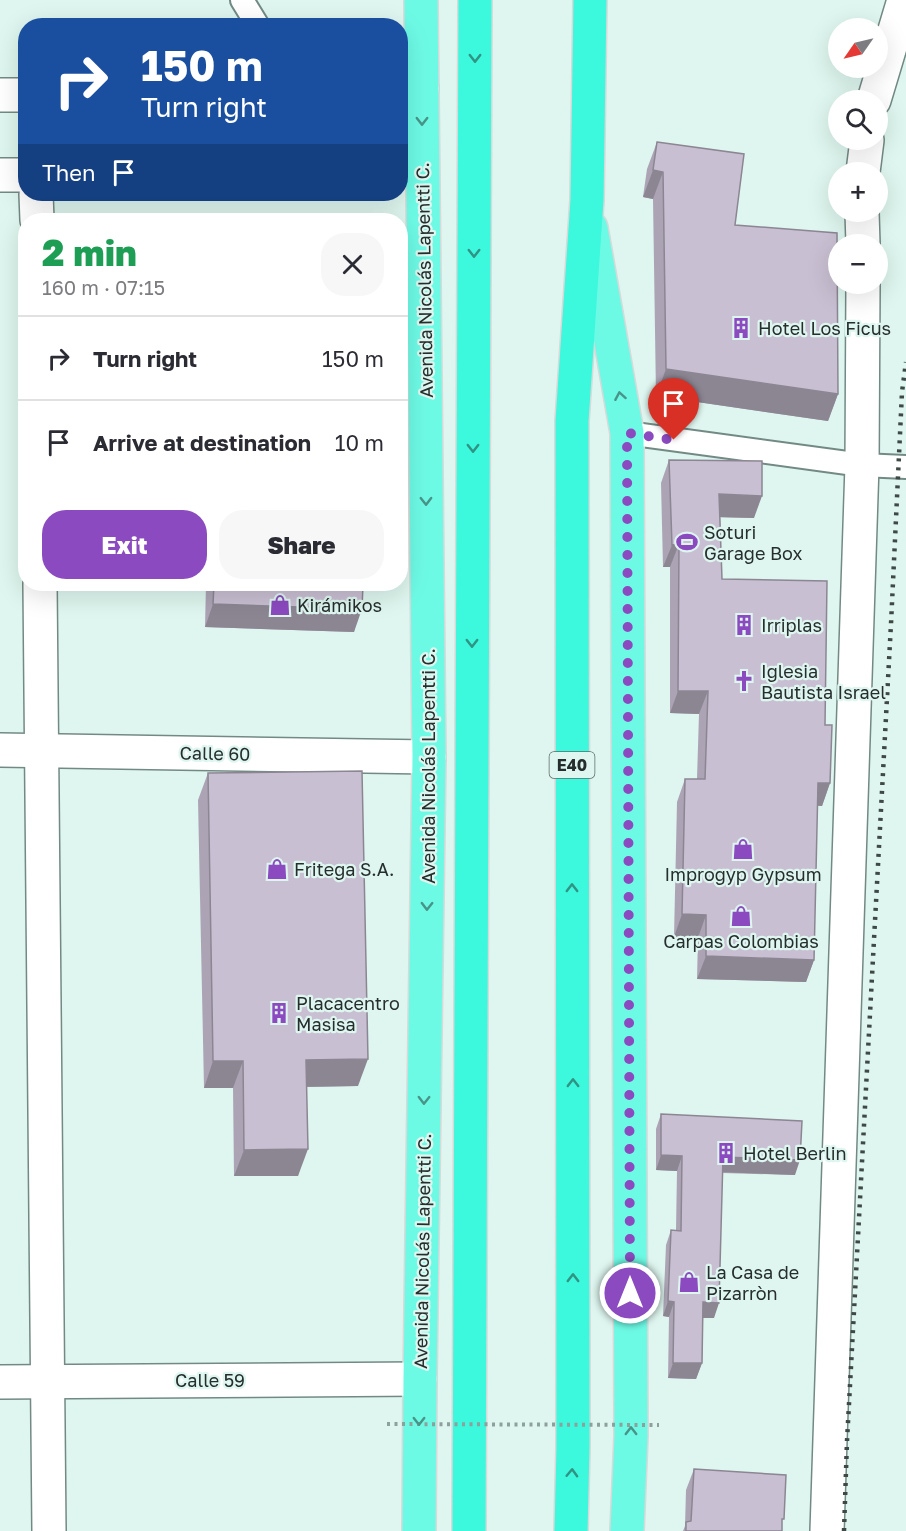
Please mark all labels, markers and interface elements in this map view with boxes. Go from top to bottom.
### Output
north arrow [828,18,888,78]
map controls [828,18,888,294]
text: 150 m [141,40,263,90]
icon: right [42,42,120,120]
one-way arrow [469,54,481,63]
button: search [828,90,888,150]
text: Turn right [141,91,267,123]
one-way arrow [416,117,428,126]
icon: arrive [107,156,140,189]
text: Then [42,159,95,186]
street label: Avenida Nicolás Lapentti C. [411,162,437,398]
button: + [828,162,888,222]
text: 2 min [42,231,137,274]
button: close [321,233,384,296]
button: − [828,234,888,294]
one-way arrow [468,249,480,258]
text: 160 m · 07:15 [42,275,165,299]
building icon: Hotel Los Ficus [729,316,753,340]
place label: Hotel Los Ficus [758,317,891,339]
icon: right [42,342,75,375]
text: Turn right [93,345,197,372]
text: 150 m [322,345,384,372]
pin [648,378,699,440]
icon: arrive [657,387,690,420]
one-way arrow [615,391,627,401]
icon: arrive [42,426,75,459]
text: Arrive at destination [93,429,311,456]
text: 10 m [335,429,384,456]
one-way arrow [467,444,479,453]
one-way arrow [420,496,432,505]
button: Exit [42,510,207,579]
button: Share [219,510,384,579]
place label: Soturi Garage Box [704,521,802,564]
sports icon: Soturi Garage Box [675,530,699,554]
shop icon: Kirámikos [268,593,292,617]
place label: Kirámikos [297,594,382,616]
building icon: Irriplas [732,613,756,637]
place label: Irriplas [761,614,822,636]
one-way arrow [466,639,479,648]
street label: Avenida Nicolás Lapentti C. [417,648,439,884]
place label: Iglesia Bautista Israel [761,660,886,703]
church icon: Iglesia Bautista Israel [732,669,756,693]
street label: Calle 60 [179,741,251,765]
road number: E40 [550,752,594,778]
shop icon: Improgyp Gypsum [731,837,755,861]
shop icon: Fritega S.A. [265,857,289,881]
place label: Fritega S.A. [294,858,395,880]
place label: Improgyp Gypsum [664,863,822,885]
one-way arrow [566,883,578,892]
one-way arrow [421,901,433,910]
shop icon: Carpas Colombias [729,904,753,928]
place label: Carpas Colombias [663,930,819,952]
place label: Placacentro Masisa [296,992,400,1035]
building icon: Placacentro Masisa [267,1001,291,1025]
one-way arrow [567,1078,579,1087]
one-way arrow [418,1096,430,1105]
street label: Avenida Nicolás Lapentti C. [409,1133,435,1369]
building icon: Hotel Berlin [714,1141,738,1165]
place label: Hotel Berlin [743,1142,847,1164]
position arrow [598,1261,662,1325]
place label: La Casa de Pizarròn [706,1261,799,1304]
shop icon: La Casa de Pizarròn [677,1270,701,1294]
one-way arrow [567,1273,579,1282]
street label: Calle 59 [175,1369,245,1391]
one-way arrow [413,1417,425,1426]
one-way arrow [625,1426,637,1435]
one-way arrow [566,1468,579,1477]

